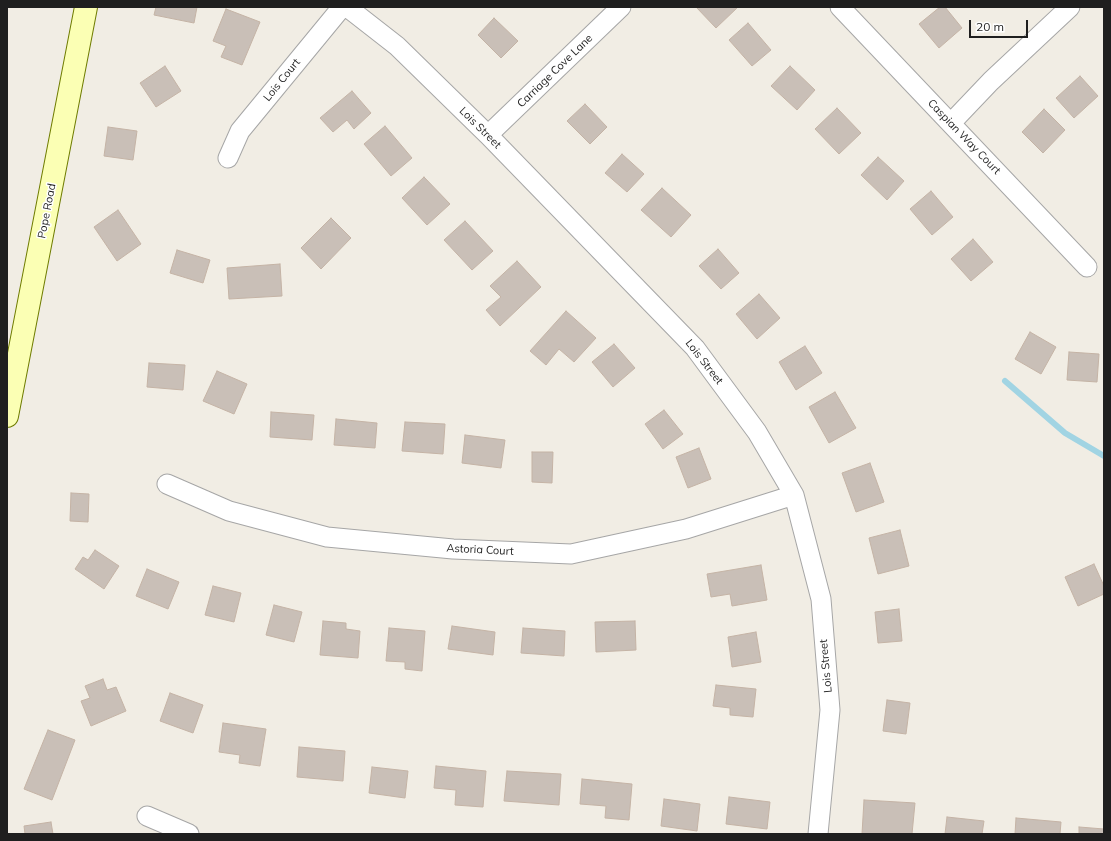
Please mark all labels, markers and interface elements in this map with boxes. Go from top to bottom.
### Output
scale bar [971,12,1030,38]
text: 20 m [976,19,1004,34]
street label: Carriage Cove Lane [515,32,595,110]
street label: Lois Court [261,56,303,104]
street label: Caspian Way Court [925,97,1003,177]
street label: Lois Street [456,104,504,152]
street label: Pope Road [35,182,59,240]
street label: Lois Street [682,337,726,387]
street label: Astoria Court [446,542,514,558]
street label: Lois Street [817,639,835,693]

